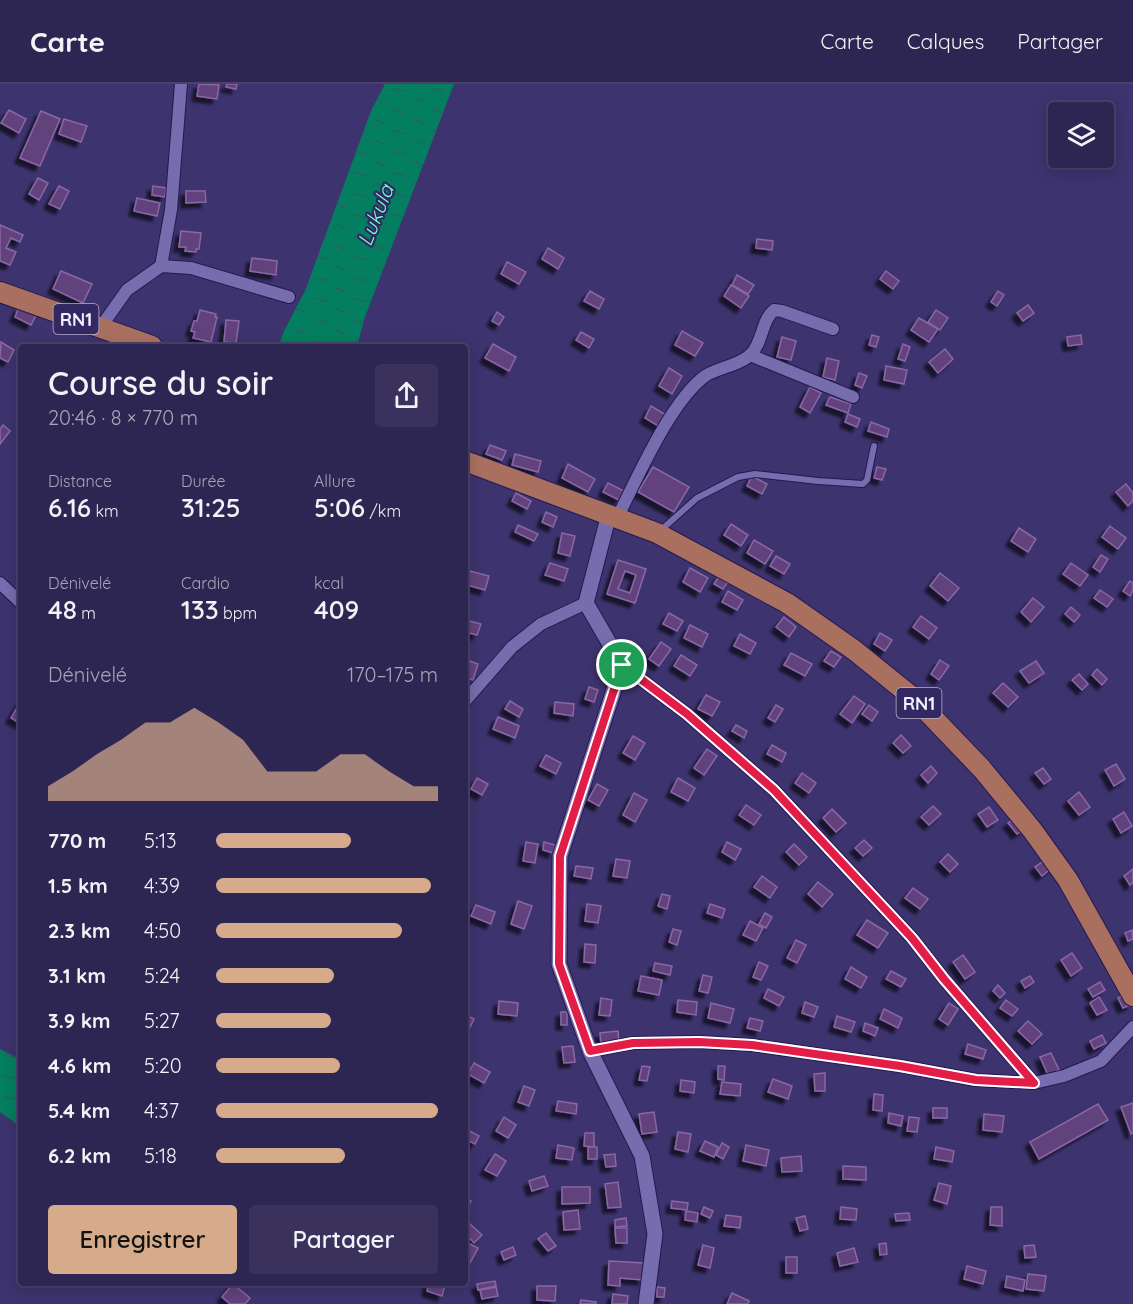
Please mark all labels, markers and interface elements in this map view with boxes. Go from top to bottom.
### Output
text: Carte [30,24,105,59]
text: Carte [820,28,874,54]
text: Calques [907,28,984,54]
text: Partager [1017,28,1103,54]
map controls [1048,102,1114,168]
button: layers [1048,102,1114,168]
water label: Lukula [351,179,399,249]
road number: RN1 [54,304,98,334]
text: Course du soir [48,362,273,403]
button: share [375,364,438,427]
text: 20:46 · 8 × 770 m [48,405,198,430]
text: Distance [48,471,112,491]
text: Durée [181,471,226,491]
text: Allure [314,471,356,491]
text: 6.16 [48,491,91,524]
text: 31:25 [181,491,241,524]
text: 5:06 [314,491,365,524]
text: km [91,501,119,521]
text: /km [365,501,401,521]
text: Dénivelé [48,573,111,593]
text: Cardio [181,573,230,593]
text: kcal [314,573,344,593]
text: 48 [48,593,77,626]
text: 133 [181,593,219,626]
text: 409 [314,593,359,626]
text: m [77,603,96,623]
text: bpm [219,603,257,623]
pin [596,639,647,690]
icon: arrive [605,648,638,681]
text: Dénivelé [48,662,127,687]
text: 170–175 m [347,662,438,687]
road number: RN1 [896,688,942,718]
text: 770 m [48,828,106,853]
text: 5:13 [144,828,177,853]
text: 1.5 km [48,873,108,898]
text: 4:39 [144,873,180,898]
text: 2.3 km [48,918,111,943]
text: 4:50 [144,918,181,943]
text: 3.1 km [48,963,106,988]
text: 5:24 [144,963,180,988]
text: 3.9 km [48,1008,111,1033]
text: 5:27 [144,1008,180,1033]
text: 4.6 km [48,1053,111,1078]
text: 5:20 [144,1053,182,1078]
text: 5.4 km [48,1098,110,1123]
text: 4:37 [144,1098,179,1123]
text: 6.2 km [48,1143,111,1168]
text: 5:18 [144,1143,177,1168]
button: Enregistrer [48,1205,237,1274]
button: Partager [249,1205,438,1274]

